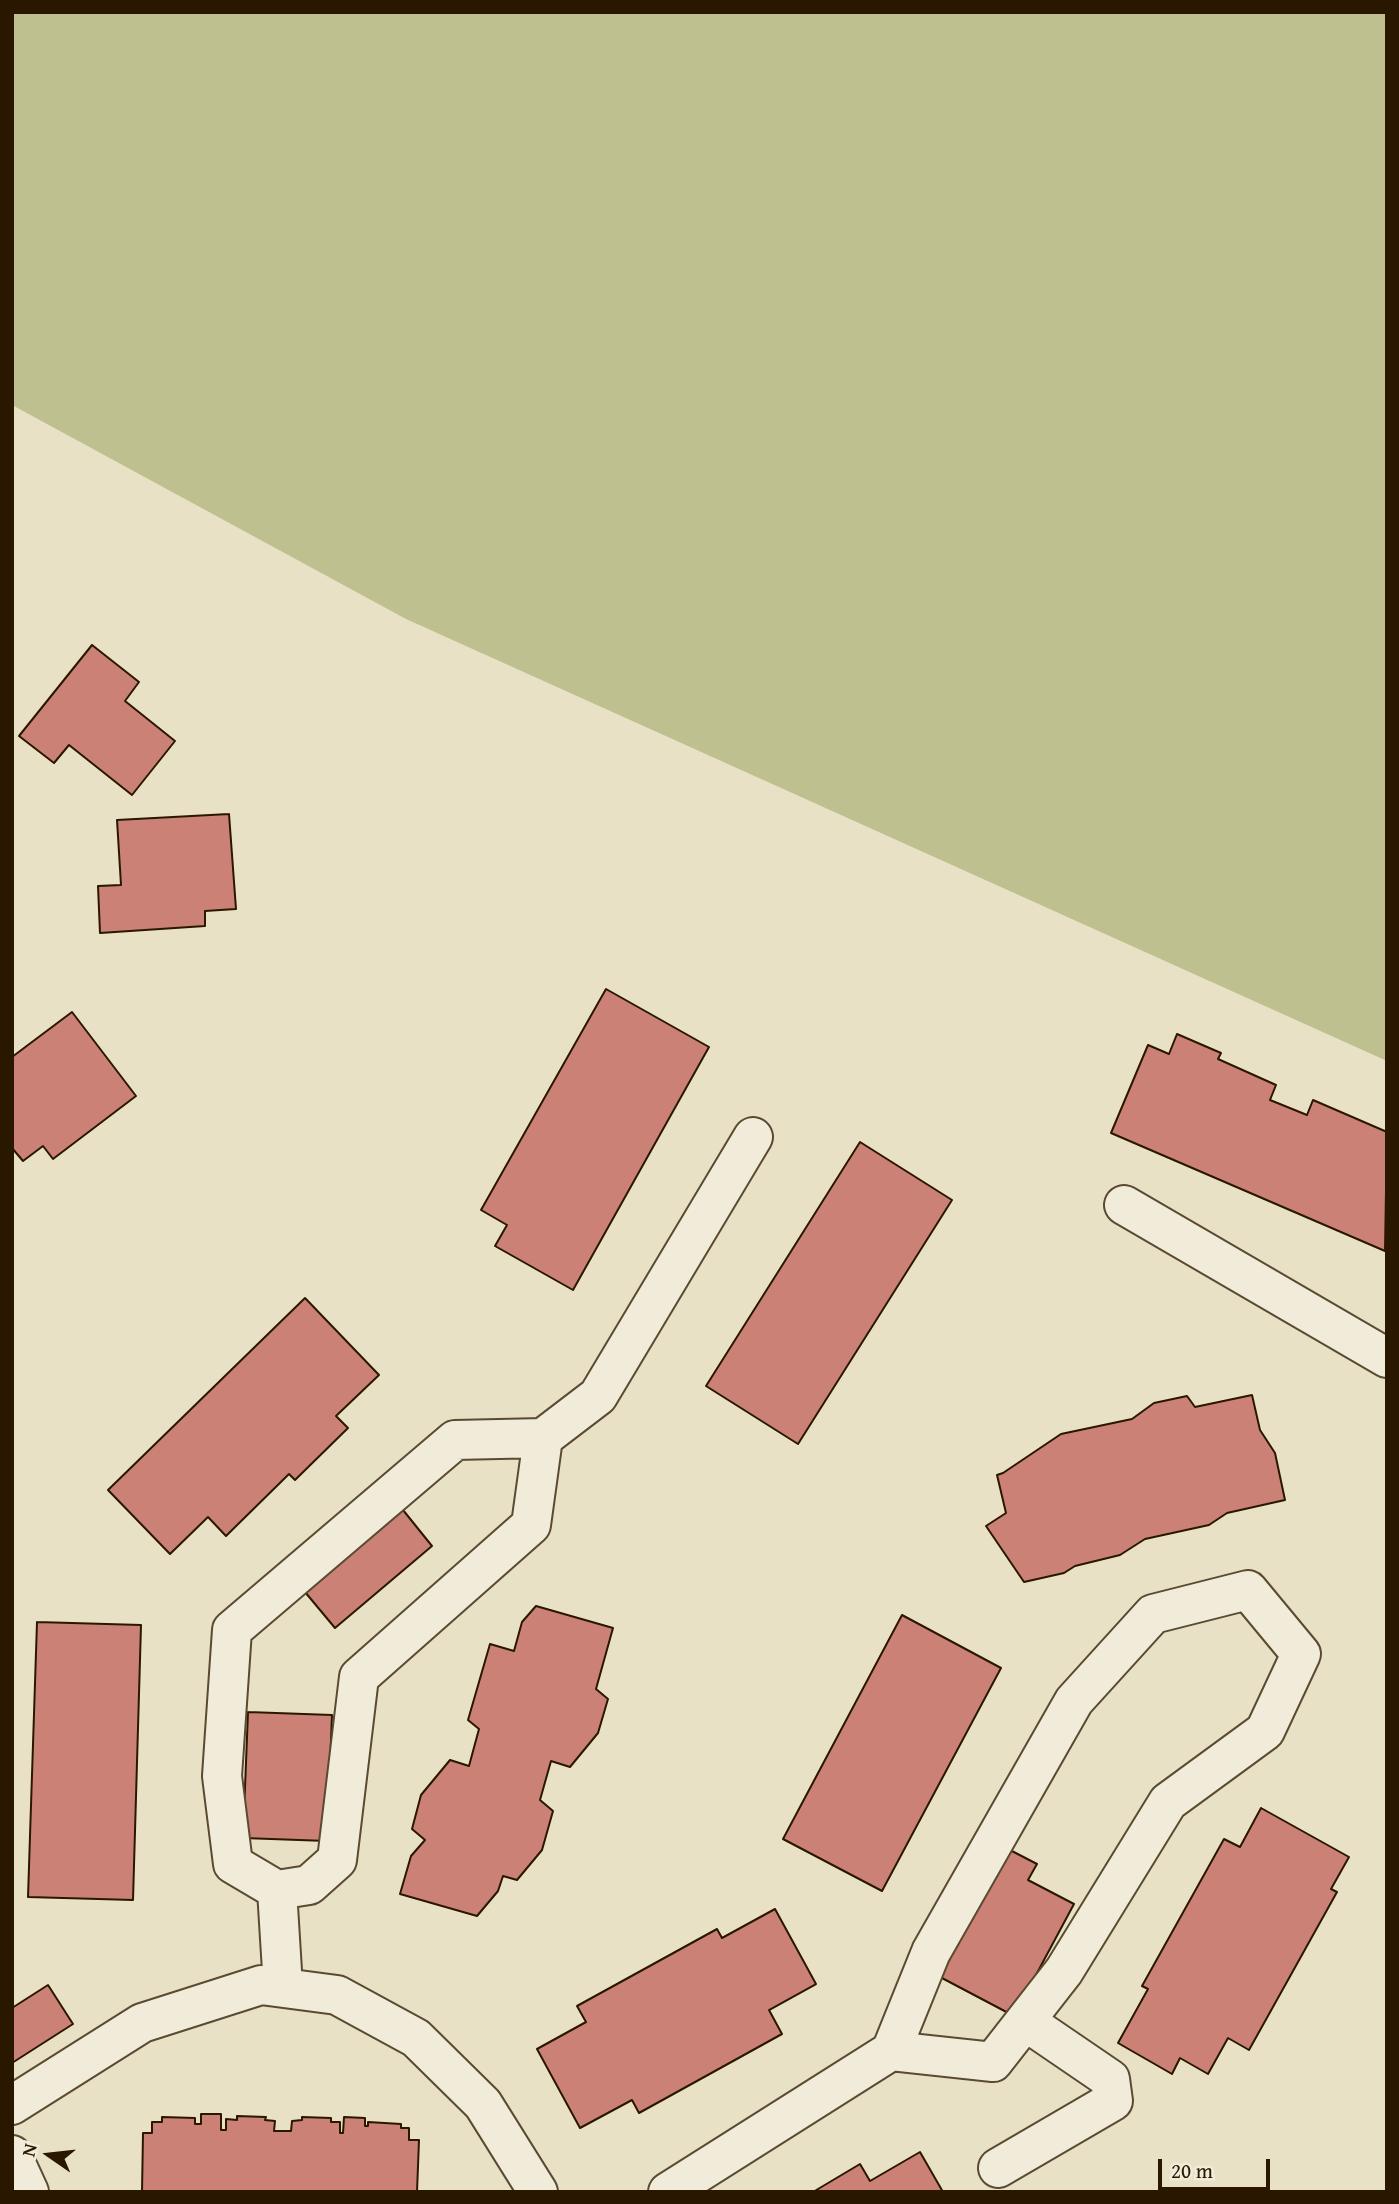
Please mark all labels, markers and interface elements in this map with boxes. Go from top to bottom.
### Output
north arrow [14,2120,84,2190]
text: N [14,2140,44,2159]
scale bar [1161,2144,1273,2188]
text: 20 m [1171,2155,1213,2186]

